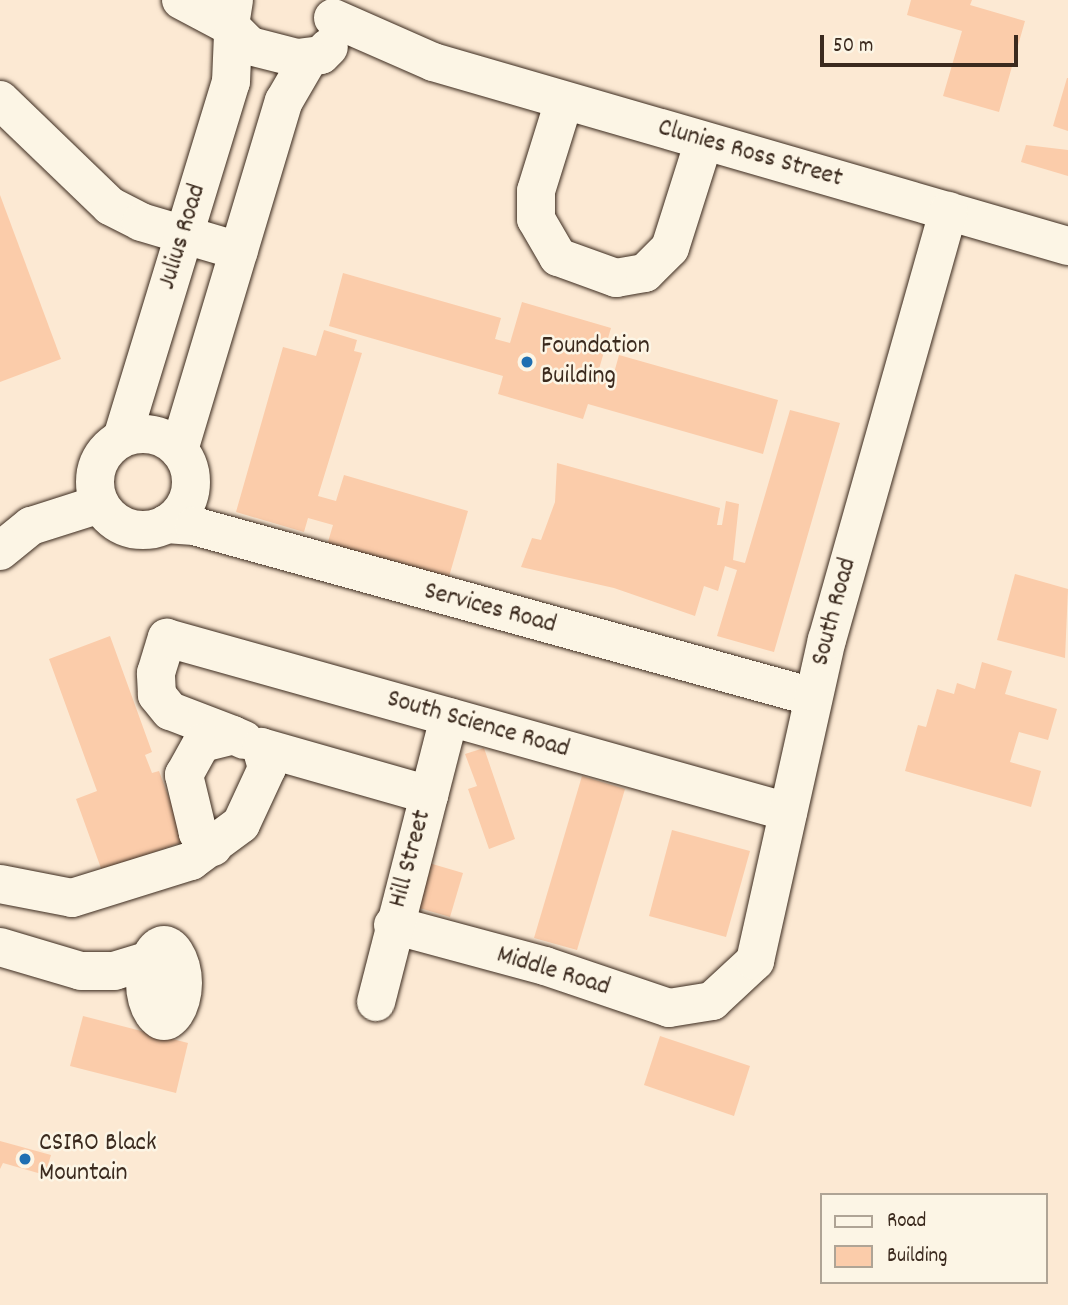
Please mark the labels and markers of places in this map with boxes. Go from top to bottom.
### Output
place label: Foundation Building [541,331,650,392]
marker: Foundation Building [519,354,535,370]
place label: CSIRO Black Mountain [39,1128,157,1190]
marker: CSIRO Black Mountain [17,1151,33,1167]

